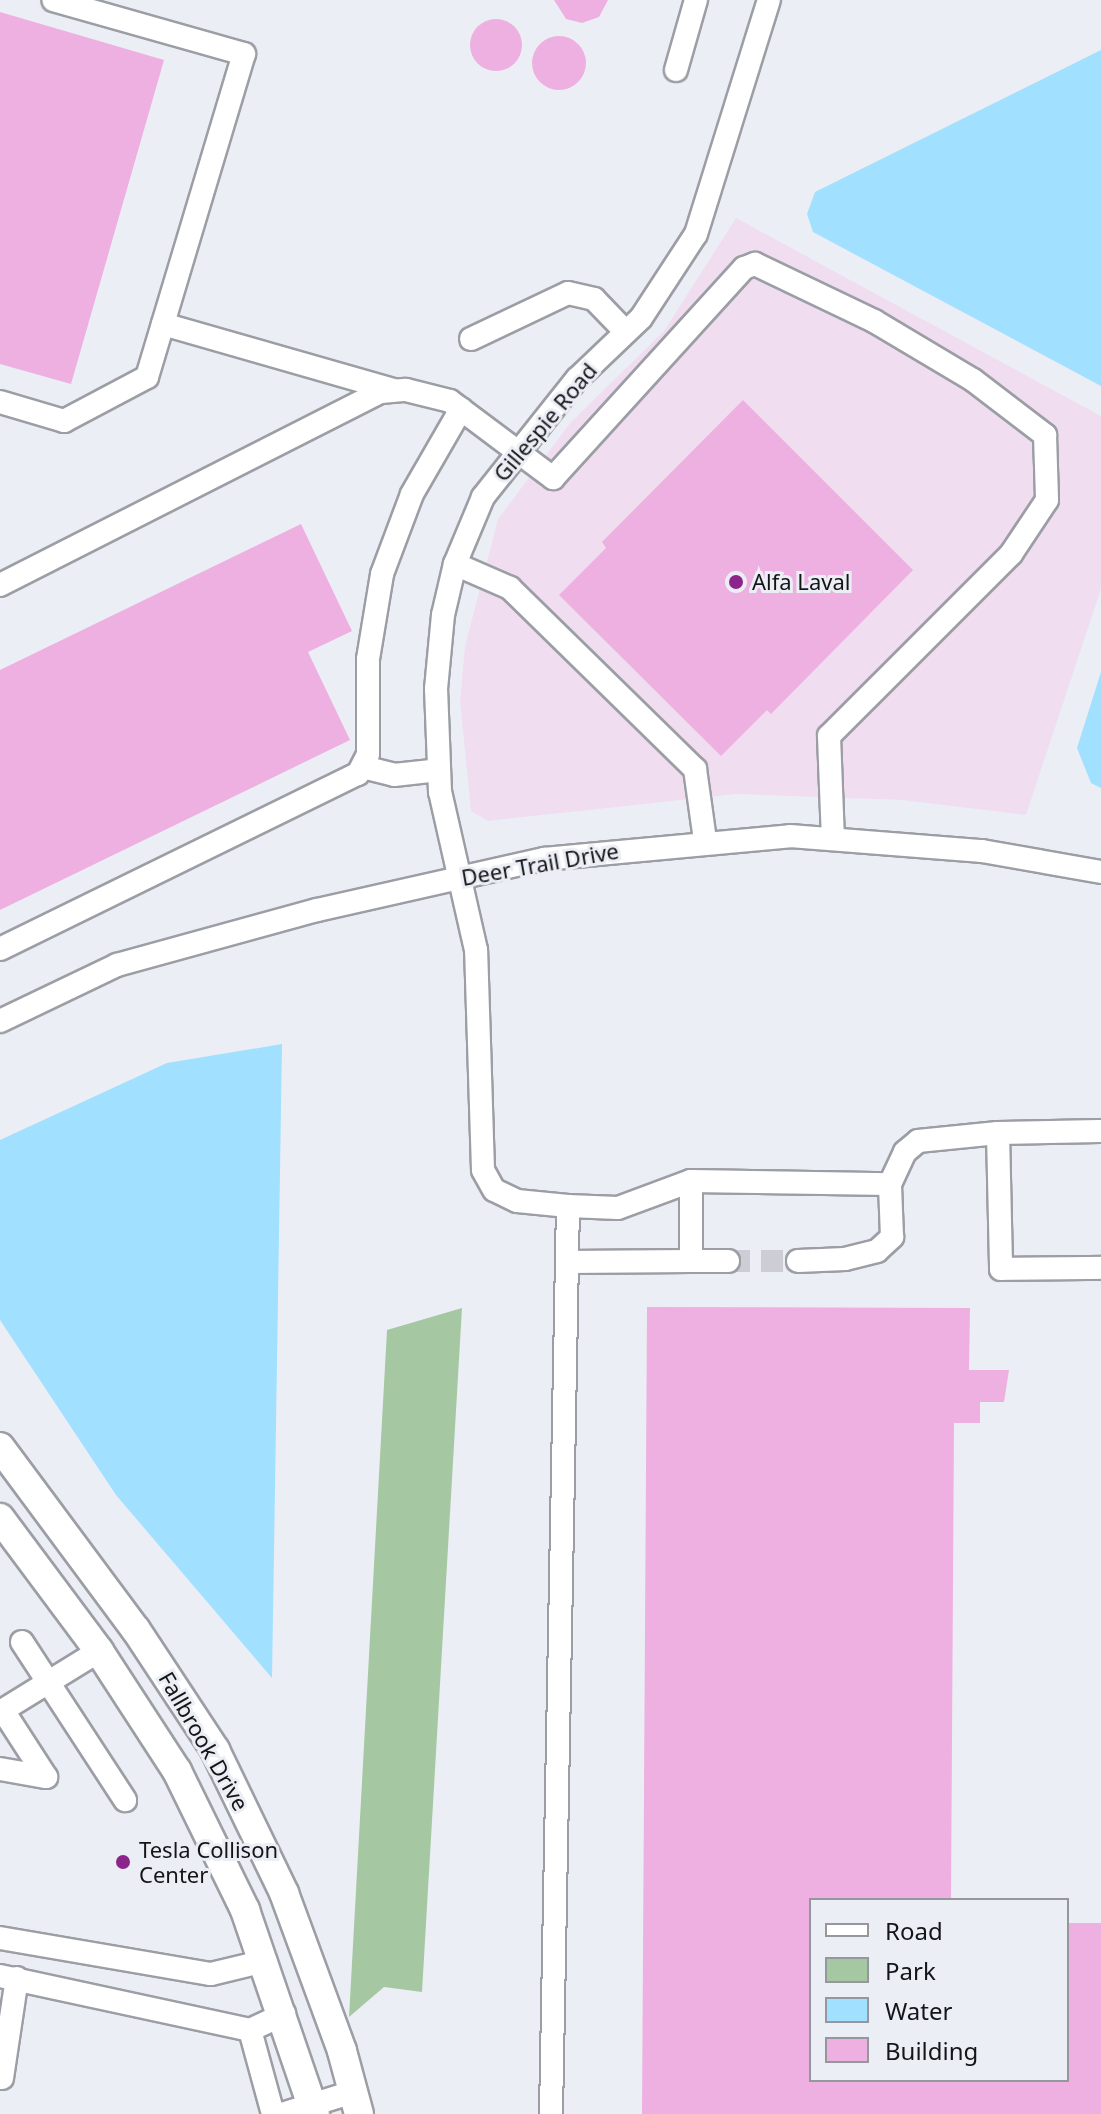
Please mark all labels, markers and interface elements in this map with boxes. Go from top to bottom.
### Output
street label: Gillespie Road [488,358,602,486]
place label: Alfa Laval [752,569,850,595]
marker: Alfa Laval [727,573,745,591]
street label: Deer Trail Drive [459,837,621,891]
street label: Fallbrook Drive [154,1667,254,1815]
place label: Tesla Collison Center [139,1836,278,1888]
marker: Tesla Collison Center [114,1853,132,1871]
legend [809,1898,1069,2082]
text: Road [885,1914,943,1947]
text: Park [885,1954,936,1987]
text: Water [885,1994,952,2027]
text: Building [885,2034,978,2067]

